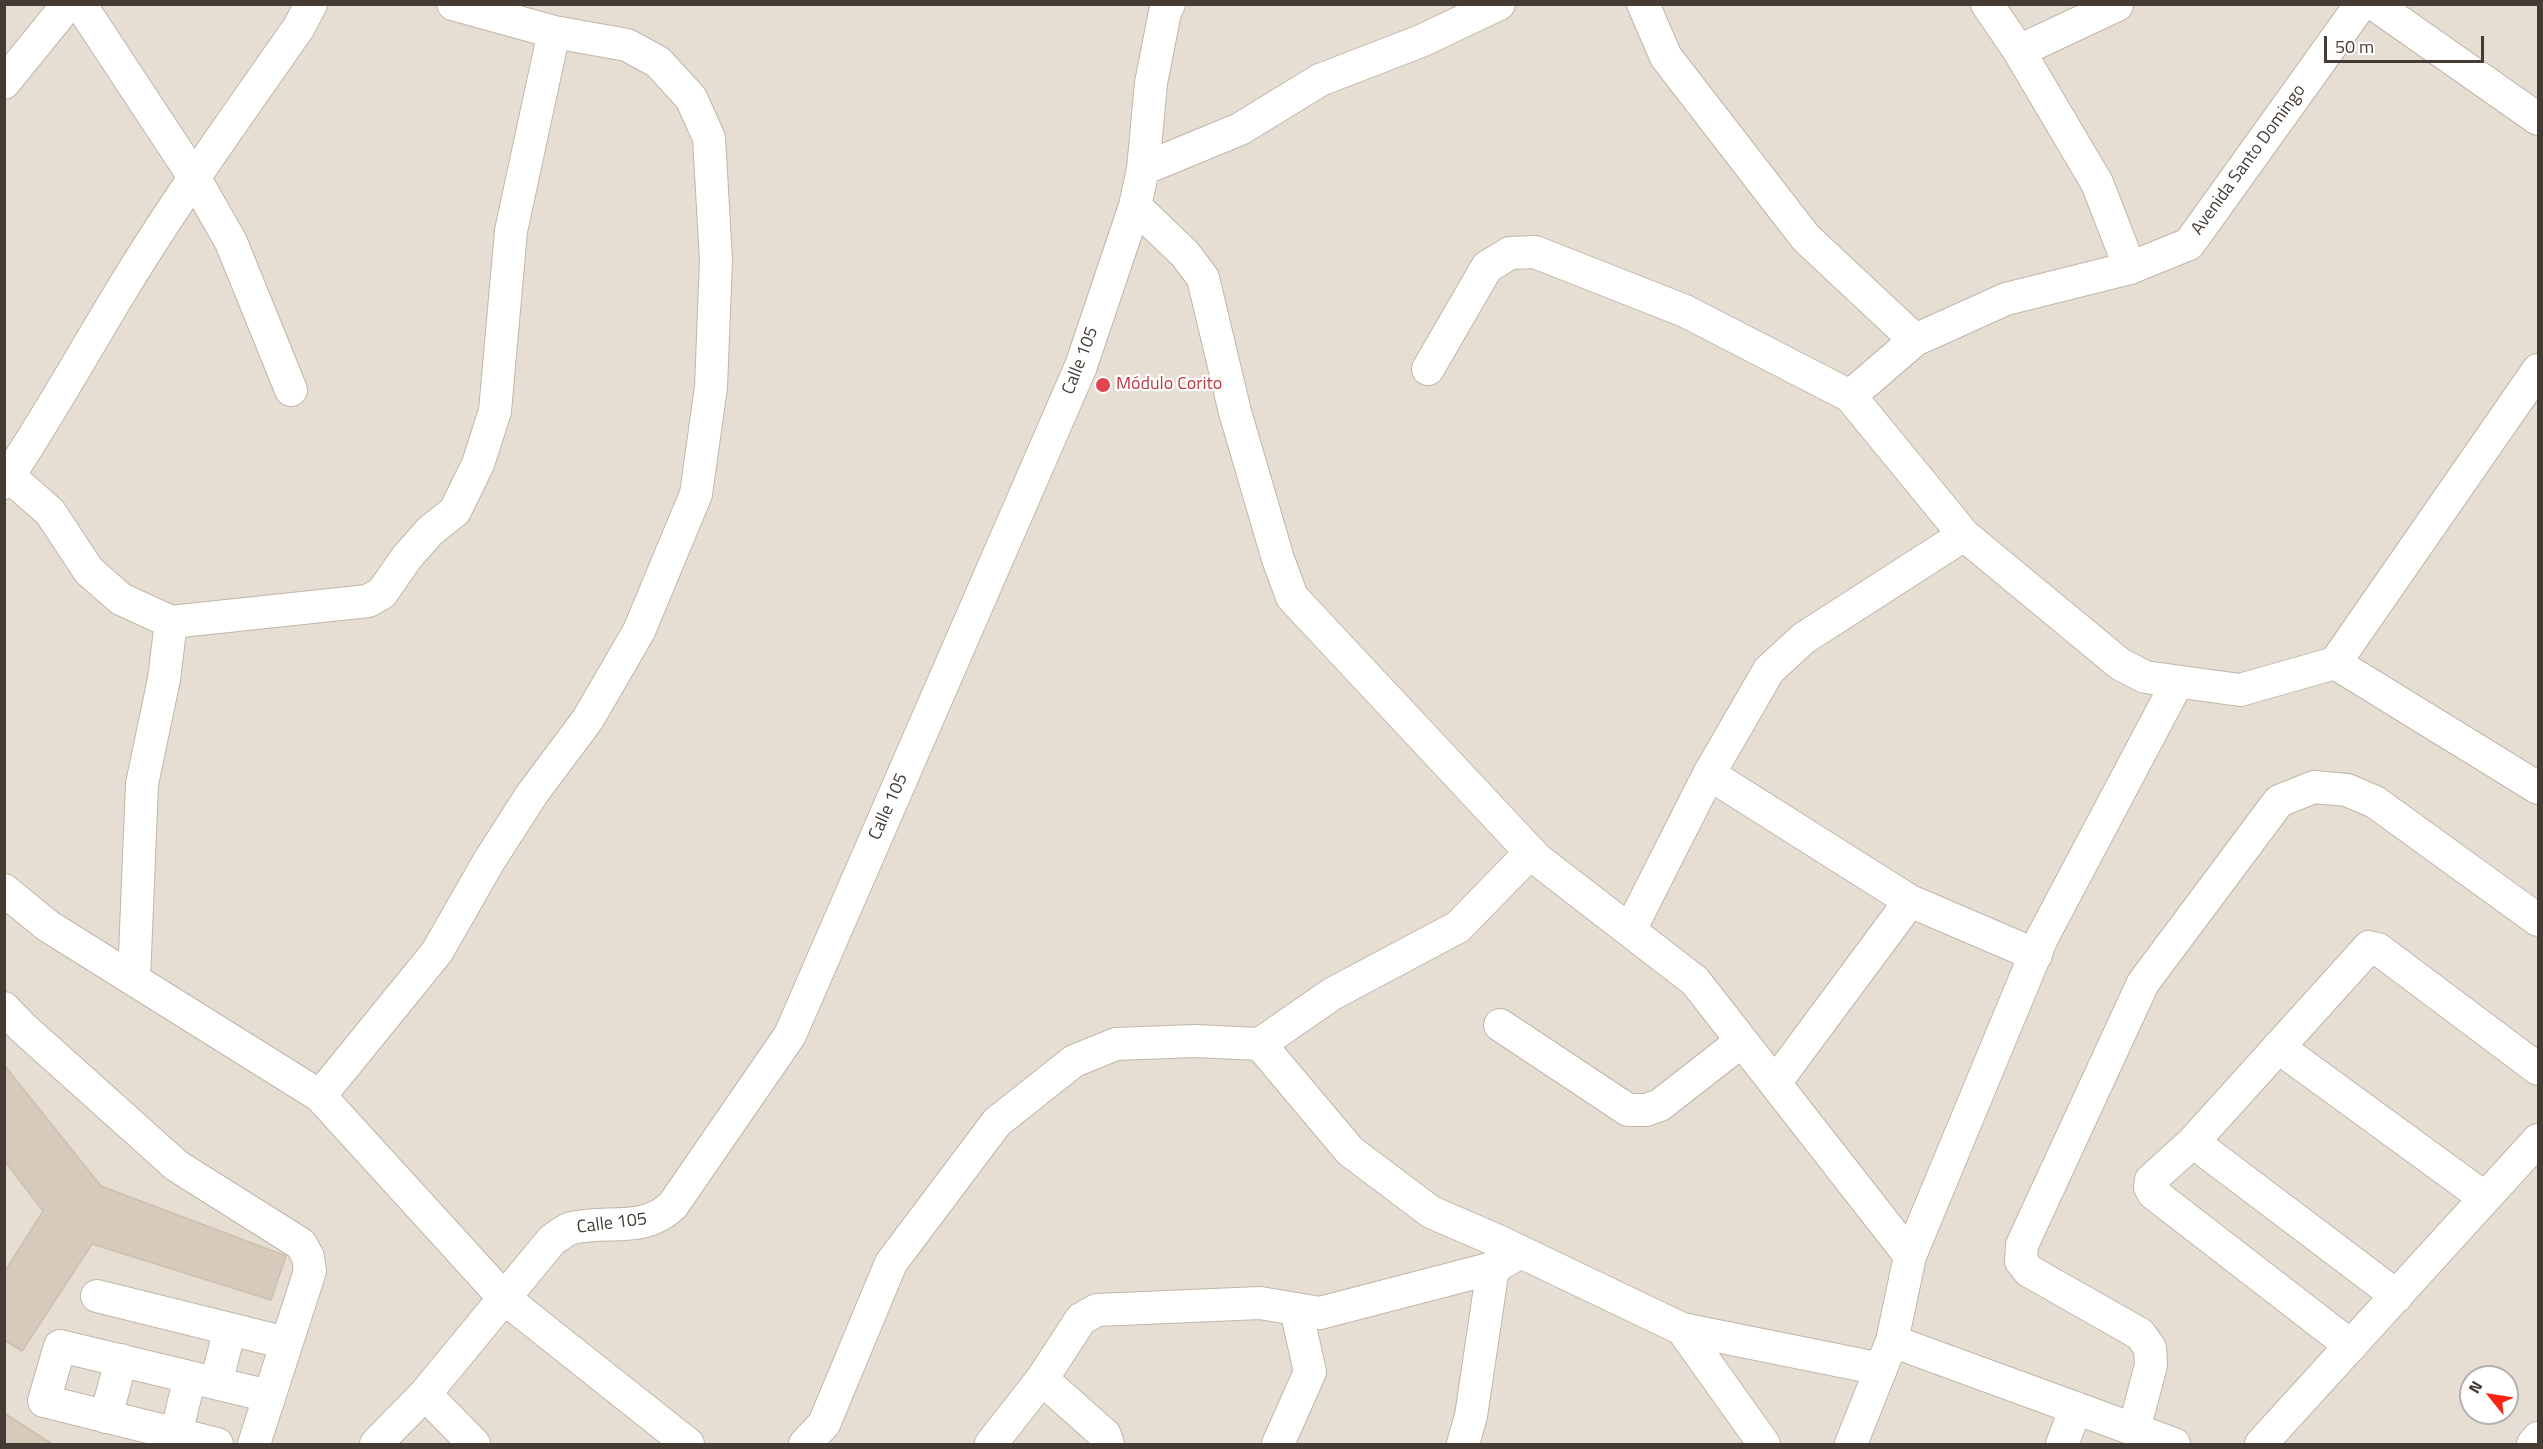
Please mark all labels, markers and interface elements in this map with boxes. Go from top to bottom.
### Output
scale bar [2327,24,2488,62]
text: 50 m [2335,33,2374,60]
street label: Avenida Santo Domingo [2187,81,2311,239]
street label: Calle 105 [1058,324,1104,398]
place label: Módulo Corito [1116,374,1222,396]
marker: Módulo Corito [1094,376,1112,394]
street label: Calle 105 [865,770,913,844]
street label: Calle 105 [576,1209,648,1239]
north arrow [2459,1365,2519,1425]
text: N [2462,1376,2488,1398]

